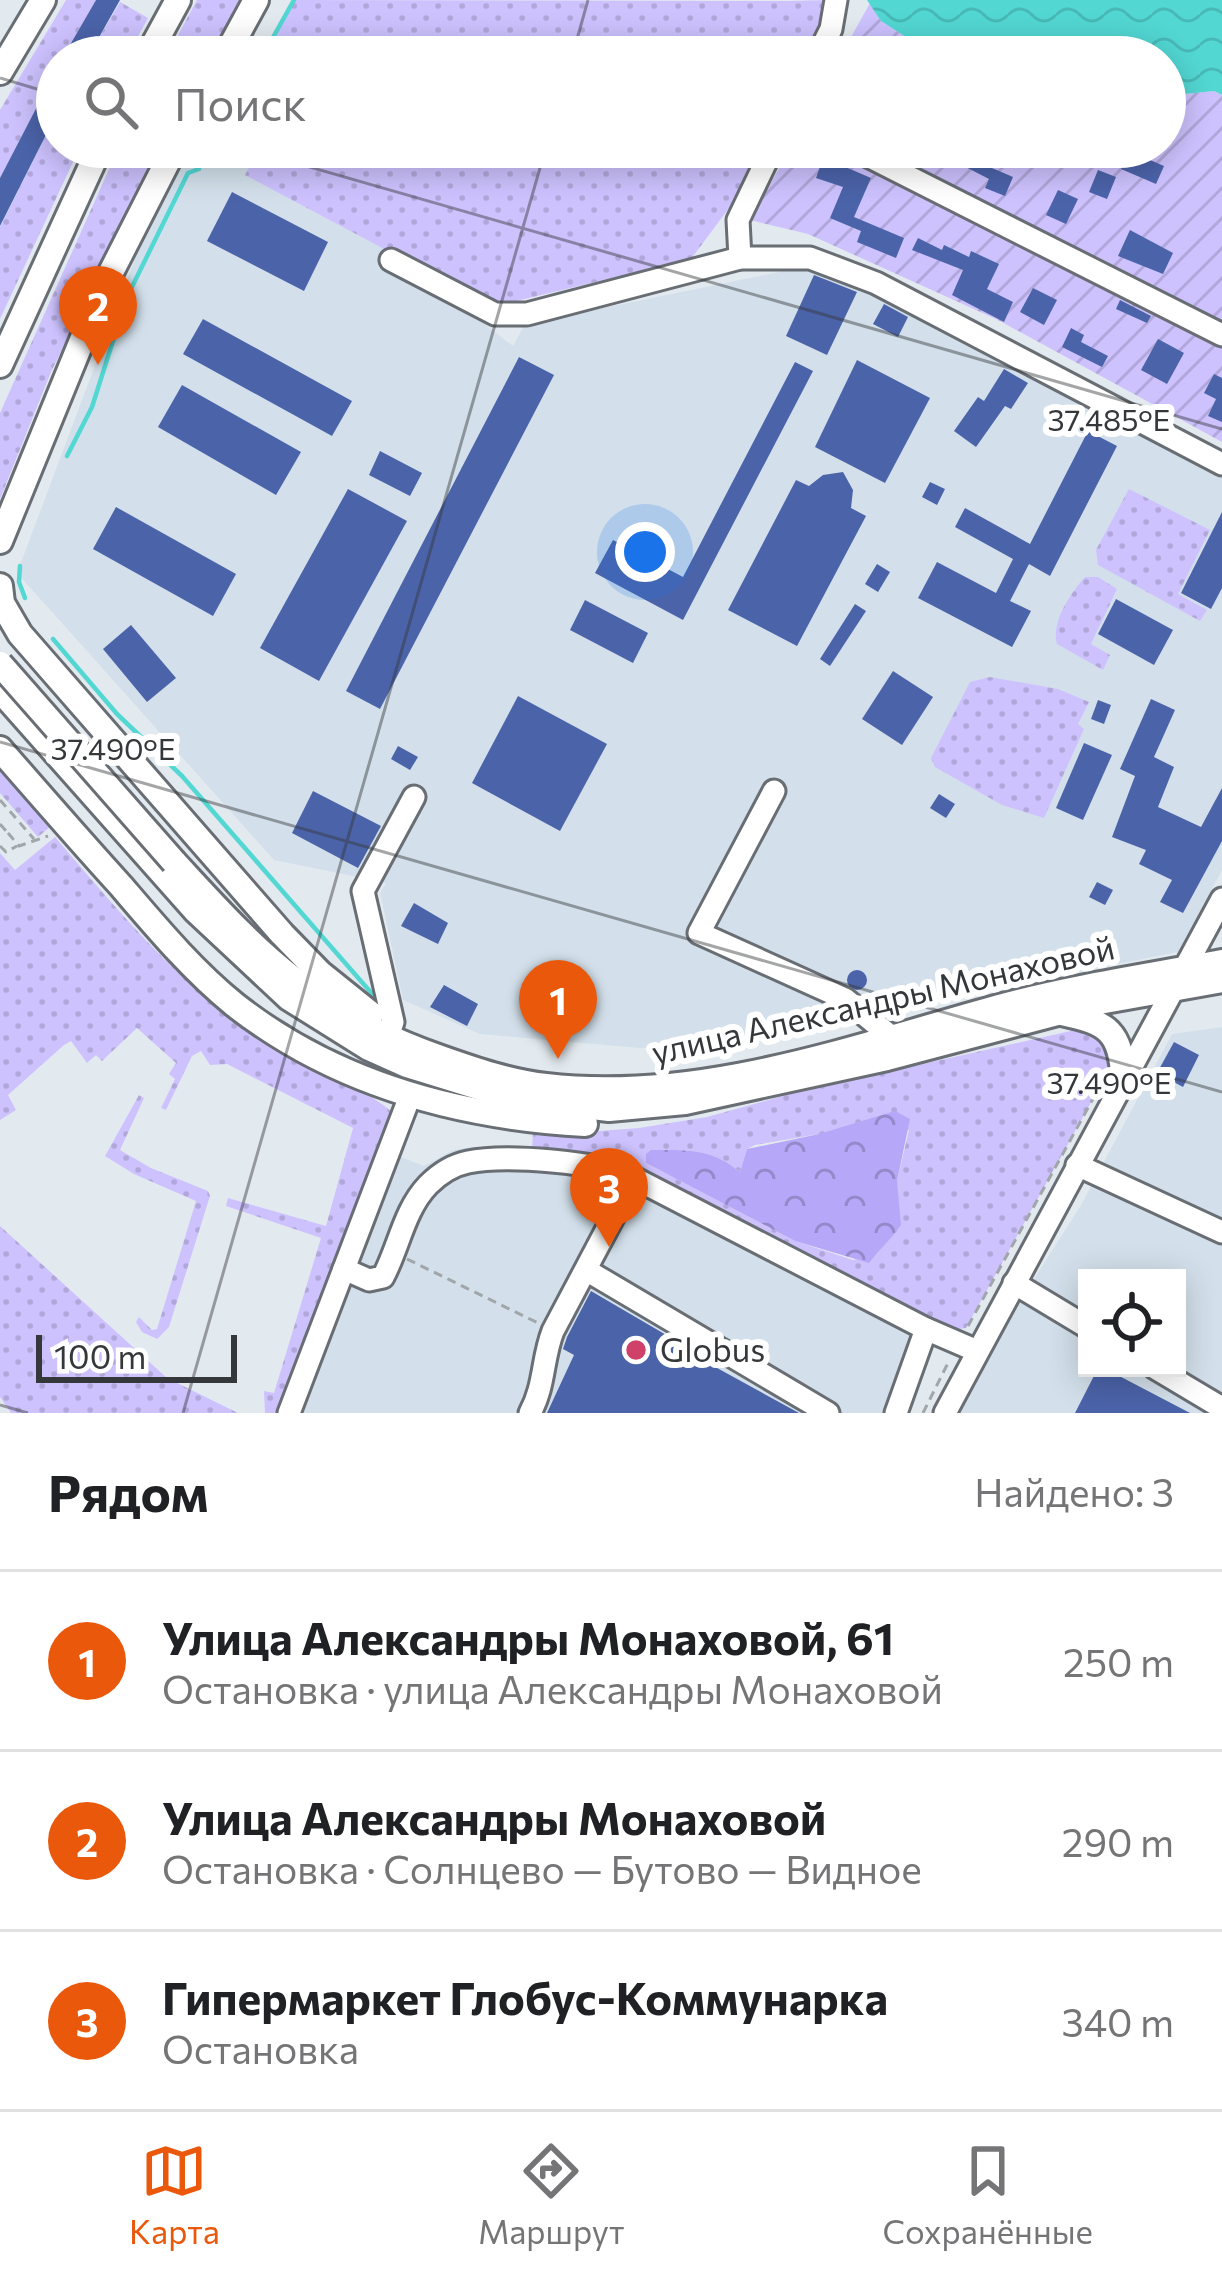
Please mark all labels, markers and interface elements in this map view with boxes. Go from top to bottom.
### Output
search box [36,36,1186,168]
icon: search [78,69,144,135]
text: Поиск [174,75,307,130]
pin: 2 [59,266,137,365]
text: 37.485°E [1048,400,1170,437]
your location [615,522,675,582]
text: 37.490°E [50,729,176,766]
street label: улица Александры Монаховой [647,925,1118,1072]
pin: 1 [519,960,597,1059]
text: 37.490°E [1046,1063,1172,1100]
pin: 3 [570,1148,648,1247]
map controls [1078,1269,1186,1377]
button: locate [1078,1269,1186,1377]
place label: Globus [660,1328,765,1369]
scale bar [36,1329,237,1382]
text: 100 m [54,1335,146,1376]
marker: Globus [623,1337,649,1363]
text: Рядом [48,1460,209,1523]
text: Найдено: 3 [974,1467,1174,1515]
text: Улица Александры Монаховой, 61 [162,1609,894,1664]
text: 1 [78,1637,96,1685]
text: 250 m [1063,1637,1174,1685]
text: Остановка · улица Александры Монаховой [162,1664,943,1712]
text: Улица Александры Монаховой [162,1789,826,1844]
text: 2 [76,1817,98,1865]
text: 290 m [1062,1817,1174,1865]
text: Остановка · Солнцево — Бутово — Видное [162,1844,922,1892]
text: Гипермаркет Глобус-Коммунарка [162,1969,888,2024]
text: 3 [76,1997,98,2045]
text: 340 m [1061,1997,1174,2045]
text: Остановка [162,2024,359,2072]
tab: Карта [129,2138,220,2251]
tab: Маршрут [478,2138,624,2251]
tab: Сохранённые [882,2138,1093,2251]

